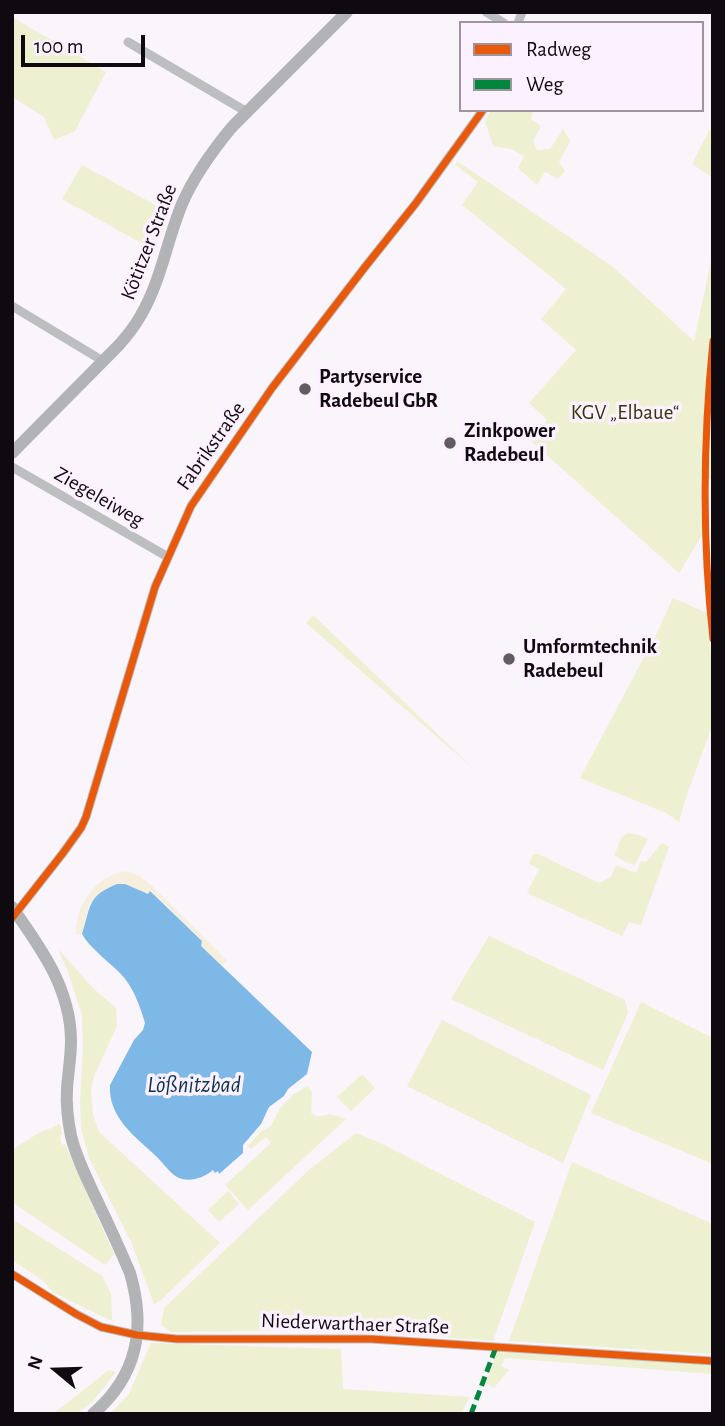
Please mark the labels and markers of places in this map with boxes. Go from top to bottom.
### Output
place label: Partyservice Radebeul GbR [319,364,438,414]
marker: Partyservice Radebeul GbR [297,381,313,397]
place label: Zinkpower Radebeul [464,418,555,468]
marker: Zinkpower Radebeul [442,435,458,451]
place label: Umformtechnik Radebeul [523,634,657,684]
marker: Umformtechnik Radebeul [501,651,517,667]

